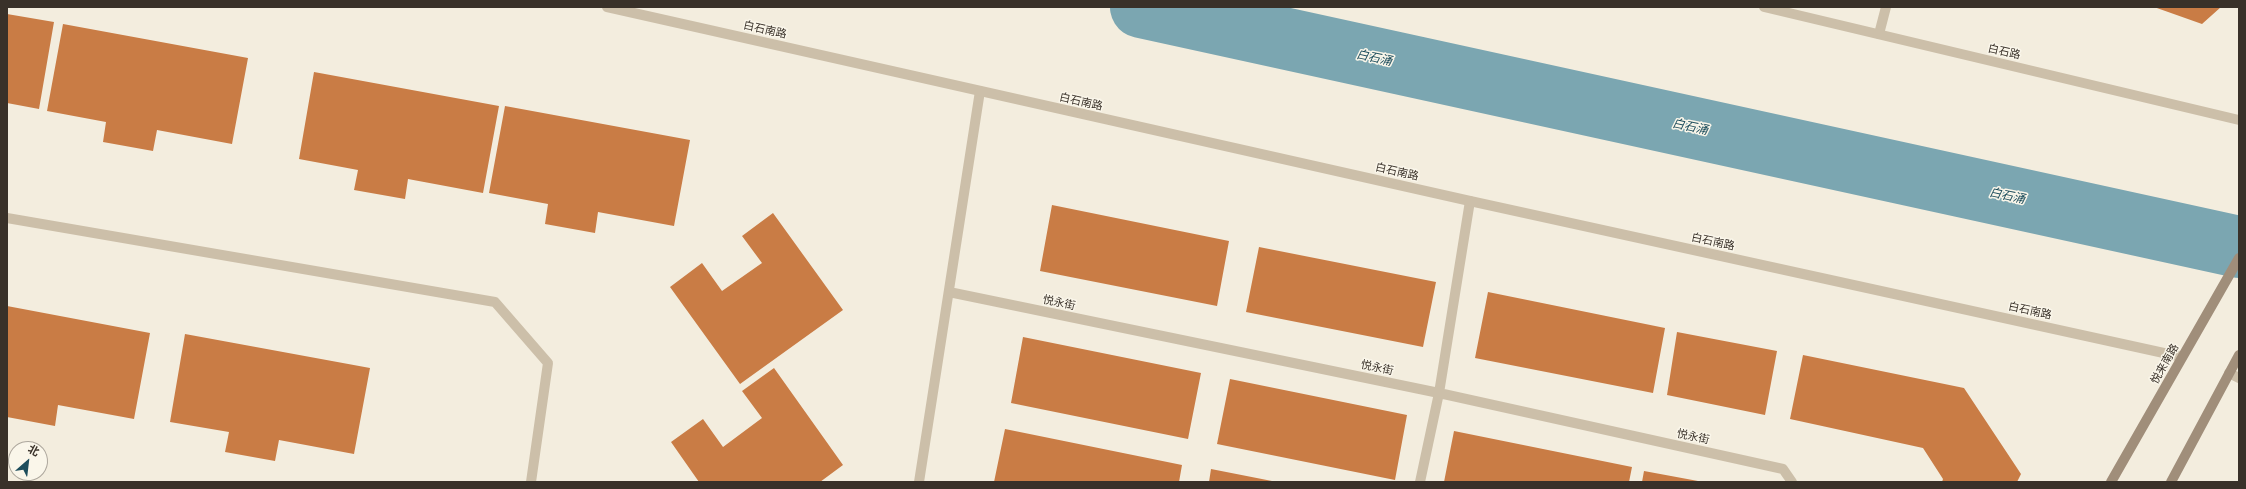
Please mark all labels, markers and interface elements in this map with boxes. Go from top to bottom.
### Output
street label: 白石南路 [742,19,788,41]
street label: 白石路 [1986,42,2022,62]
water label: 白石涌 [1355,47,1393,69]
street label: 白石南路 [1058,91,1104,113]
water label: 白石涌 [1671,116,1709,138]
street label: 白石南路 [1374,161,1420,183]
water label: 白石涌 [1988,185,2026,207]
street label: 白石南路 [1690,231,1736,253]
street label: 悦永街 [1041,293,1077,313]
street label: 白石南路 [2007,300,2053,322]
street label: 悦来南路 [2148,342,2182,386]
street label: 悦永街 [1359,358,1395,378]
street label: 悦永街 [1675,427,1711,447]
north arrow [8,441,48,481]
text: 北 [25,443,41,459]

